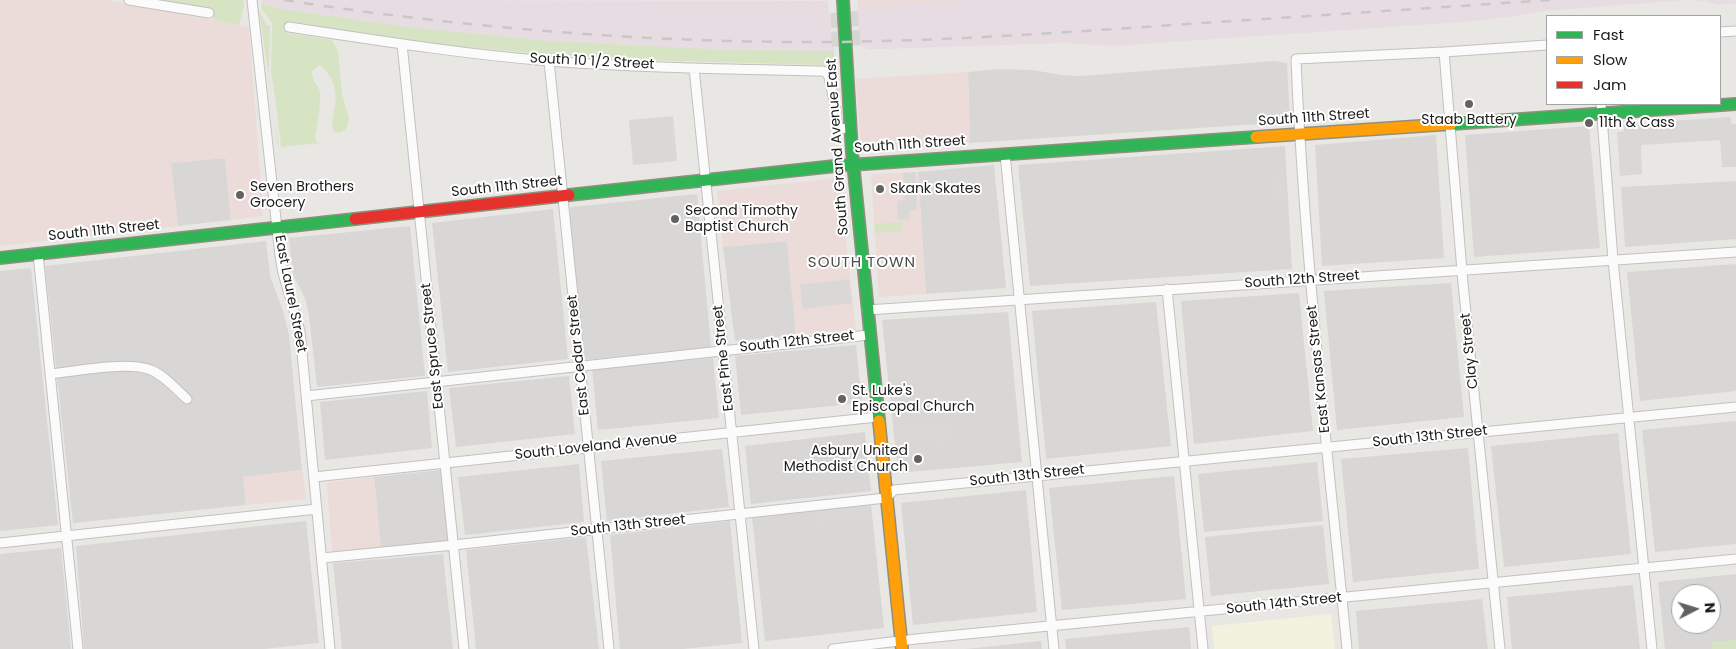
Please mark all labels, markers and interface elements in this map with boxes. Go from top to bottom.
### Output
legend [1546,15,1721,105]
text: Fast [1593,24,1624,45]
text: Slow [1593,49,1627,70]
street label: South 10 1/2 Street [529,50,655,74]
street label: South Grand Avenue East [823,58,853,236]
text: Jam [1593,74,1627,95]
marker: Staab Battery [1463,98,1475,110]
street label: South 11th Street [1258,106,1370,130]
place label: Staab Battery [1421,112,1517,128]
place label: 11th & Cass [1599,115,1675,131]
marker: 11th & Cass [1583,117,1595,129]
street label: South 11th Street [854,133,966,157]
street label: South 11th Street [451,173,563,201]
place label: Seven Brothers Grocery [250,179,354,212]
place label: Skank Skates [890,181,981,197]
marker: Skank Skates [874,183,886,195]
marker: Seven Brothers Grocery [234,189,246,201]
place label: Second Timothy Baptist Church [685,203,798,236]
marker: Second Timothy Baptist Church [669,213,681,225]
street label: South 11th Street [48,217,160,245]
street label: East Laurel Street [270,234,310,354]
district label: SOUTH TOWN [807,254,917,272]
street label: South 12th Street [1244,268,1360,292]
street label: East Spruce Street [418,282,448,410]
street label: East Cedar Street [564,294,594,416]
street label: East Pine Street [710,304,738,412]
street label: East Kansas Street [1304,304,1334,434]
street label: Clay Street [1458,312,1482,390]
street label: South 12th Street [739,328,855,356]
place label: St. Luke's Episcopal Church [852,383,974,416]
marker: St. Luke's Episcopal Church [836,393,848,405]
street label: South 13th Street [1372,423,1488,451]
street label: South Loveland Avenue [514,430,678,464]
place label: Asbury United Methodist Church [784,443,908,476]
marker: Asbury United Methodist Church [912,453,924,465]
street label: South 13th Street [969,462,1085,490]
street label: South 13th Street [570,512,686,540]
north arrow [1671,584,1721,634]
street label: South 14th Street [1225,590,1343,618]
text: N [1700,602,1720,614]

